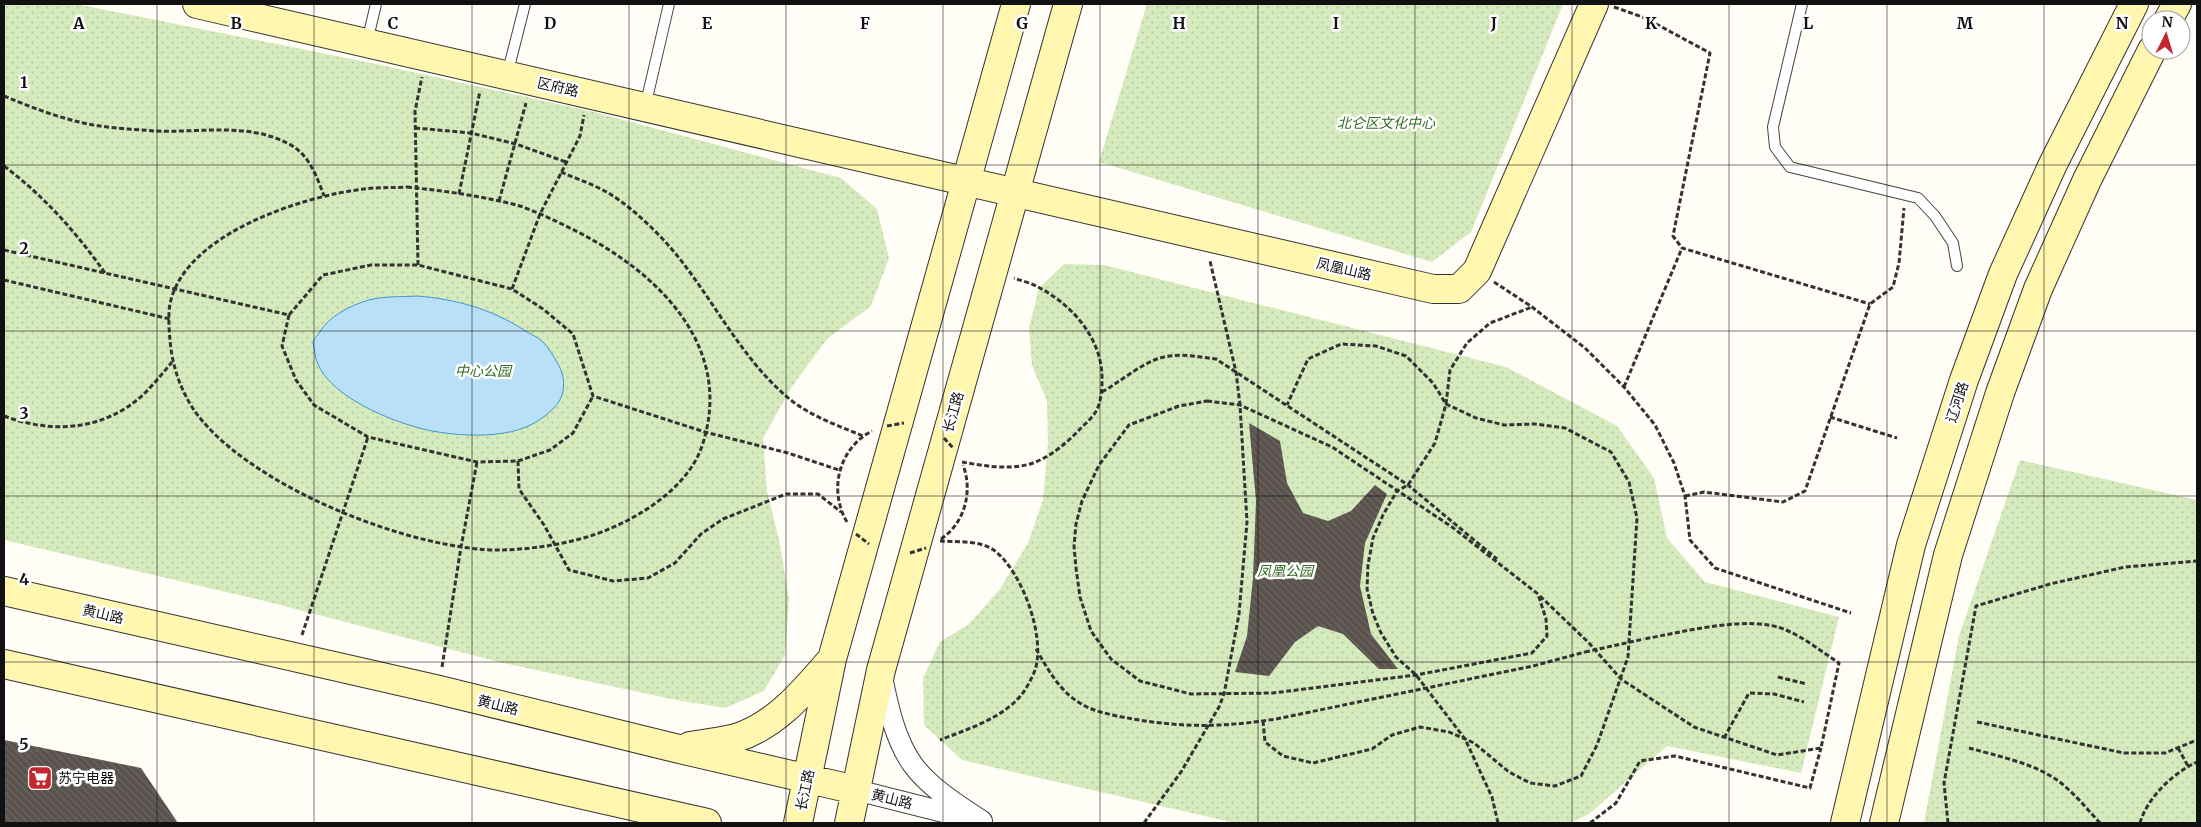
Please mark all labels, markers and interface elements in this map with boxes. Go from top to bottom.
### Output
north arrow [2141,10,2191,60]
text: A [72,13,85,33]
text: B [230,13,242,33]
text: C [388,13,398,33]
text: D [544,13,556,33]
text: E [702,13,713,33]
text: F [860,13,870,33]
text: G [1016,13,1028,33]
text: H [1172,13,1186,33]
text: I [1333,13,1339,33]
text: J [1490,13,1497,33]
text: K [1645,13,1657,33]
text: L [1803,13,1813,33]
text: M [1957,13,1974,33]
text: N [2116,13,2129,33]
text: N [2161,13,2173,31]
text: 1 [20,72,28,92]
street label: 区府路 [536,74,580,100]
park label: 北仑区文化中心 [1337,114,1436,132]
text: 2 [19,238,29,258]
street label: 凤凰山路 [1315,254,1373,284]
park label: 中心公园 [455,362,513,380]
street label: 辽河路 [1942,379,1972,425]
street label: 长江路 [939,389,967,435]
text: 3 [19,403,29,423]
park label: 凤凰公园 [1257,562,1315,580]
text: 4 [19,569,29,589]
street label: 黄山路 [81,601,125,627]
street label: 黄山路 [475,691,521,719]
text: 5 [19,734,29,754]
supermarket icon: 苏宁电器 [27,765,53,791]
street label: 长江路 [792,768,818,812]
place label: 苏宁电器 [58,769,114,787]
street label: 黄山路 [869,785,915,813]

